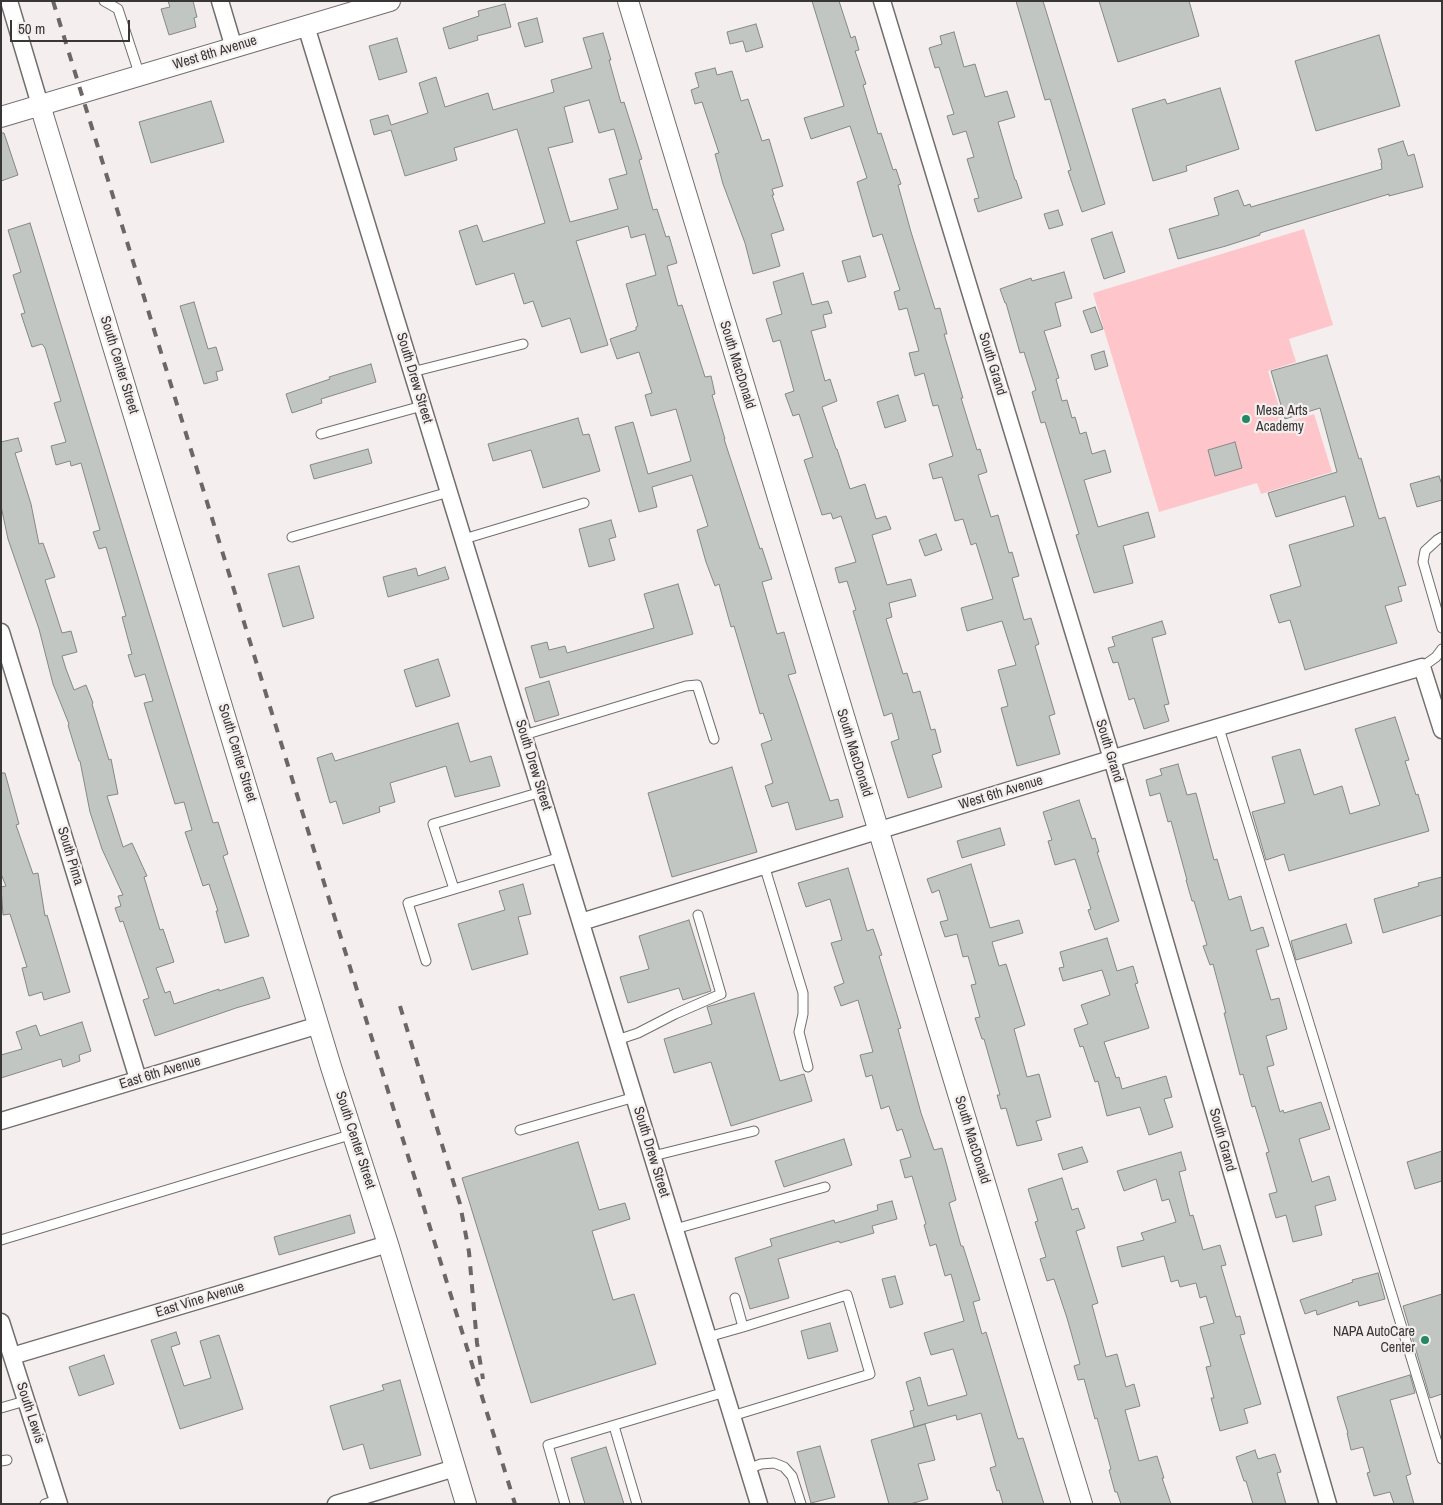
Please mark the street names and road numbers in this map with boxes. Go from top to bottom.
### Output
street label: West 8th Avenue [171,32,259,74]
street label: South Center Street [96,314,142,416]
street label: South MacDonald [716,319,758,411]
street label: South Grand [974,330,1010,398]
street label: South Drew Street [392,331,436,425]
street label: South Center Street [214,702,260,804]
street label: South MacDonald [833,707,875,799]
street label: South Grand [1091,717,1127,785]
street label: South Drew Street [511,718,555,812]
street label: West 6th Avenue [957,772,1045,814]
street label: South Pima [53,825,87,887]
street label: East 6th Avenue [117,1053,203,1093]
street label: South Center Street [331,1089,379,1191]
street label: South MacDonald [951,1094,993,1186]
street label: South Drew Street [629,1105,673,1199]
street label: South Grand [1205,1106,1239,1174]
street label: East Vine Avenue [154,1279,246,1321]
street label: South Lewis [12,1380,48,1446]

